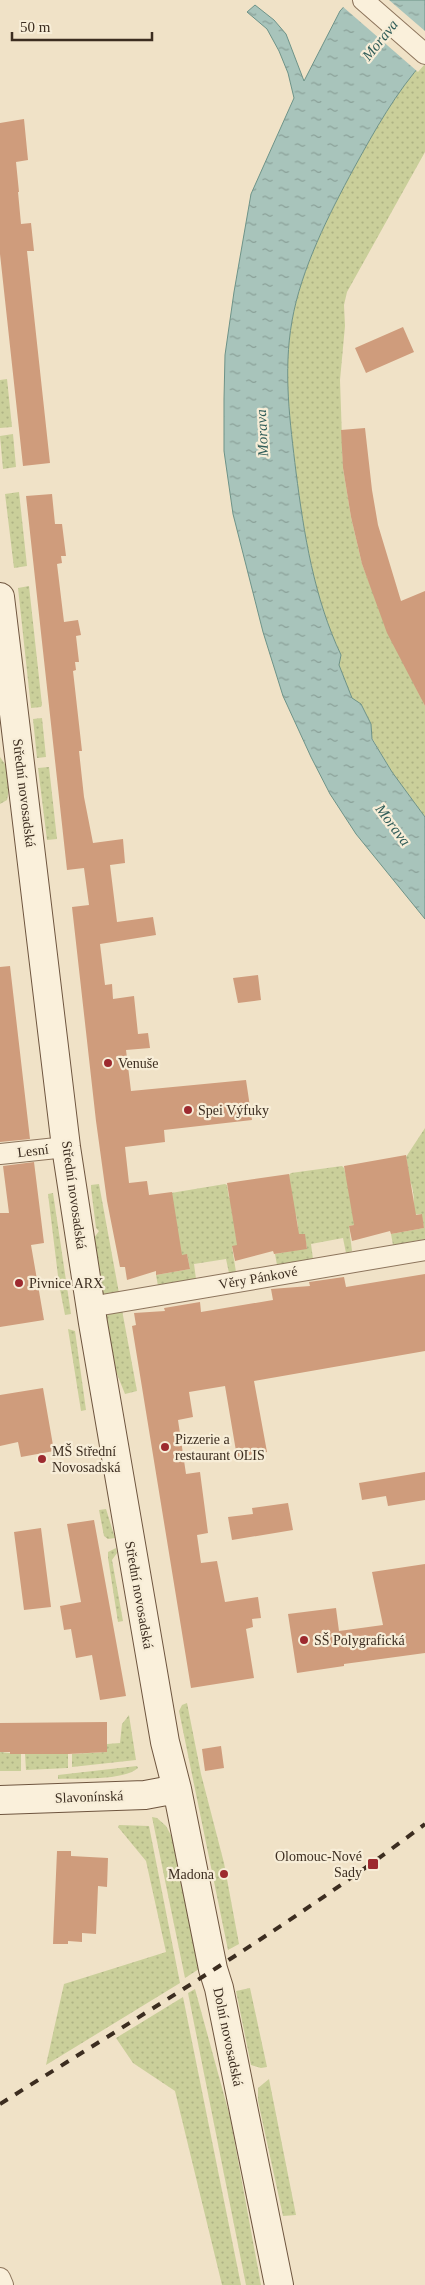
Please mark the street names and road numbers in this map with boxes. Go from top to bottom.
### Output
street label: Střední novosadská [10,738,38,849]
street label: Střední novosadská [59,1140,89,1251]
street label: Lesní [17,1142,49,1160]
street label: Věry Pánkové [217,1264,299,1292]
street label: Střední novosadská [122,1540,156,1651]
street label: Slavonínská [55,1788,124,1806]
street label: Dolní novosadská [210,1986,246,2089]

